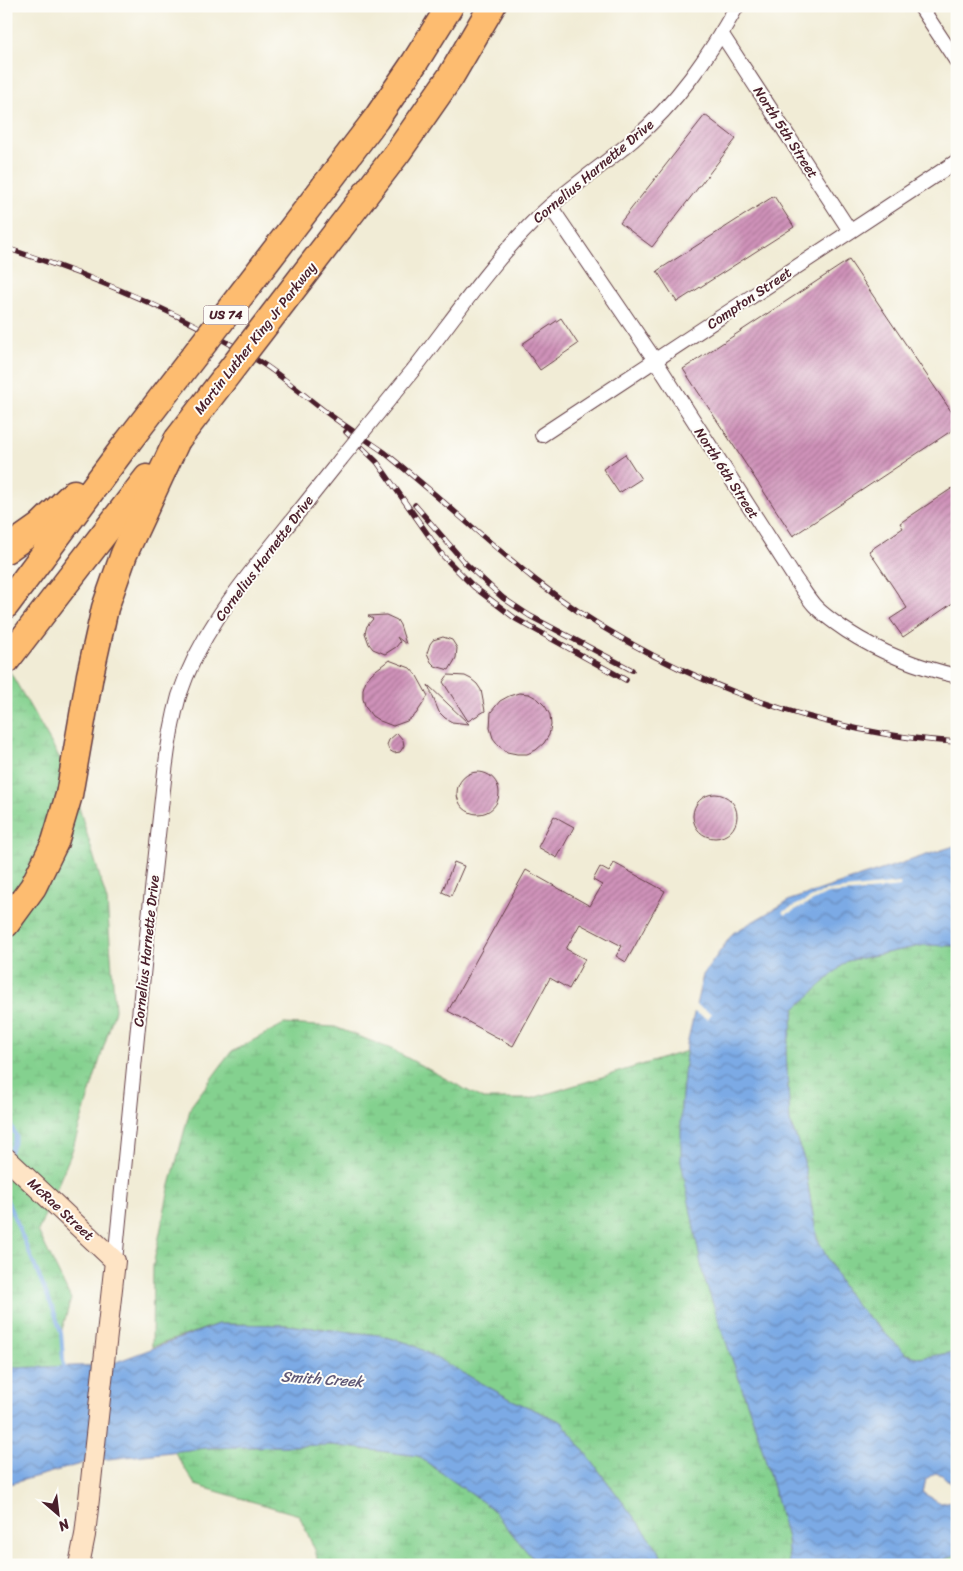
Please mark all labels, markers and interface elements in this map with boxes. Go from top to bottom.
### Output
street label: North 5th Street [746,81,825,184]
street label: Cornelius Harnette Drive [527,113,660,230]
street label: Martin Luther King Jr Parkway [188,256,324,420]
street label: Compton Street [701,260,797,336]
road number: US 74 [204,306,248,324]
street label: North 6th Street [687,422,766,524]
street label: Cornelius Harnette Drive [209,490,320,627]
street label: Cornelius Harnette Drive [126,874,167,1028]
street label: McRae Street [21,1172,100,1247]
water label: Smith Creek [280,1363,366,1395]
north arrow [32,1488,82,1538]
text: N [53,1511,75,1538]

